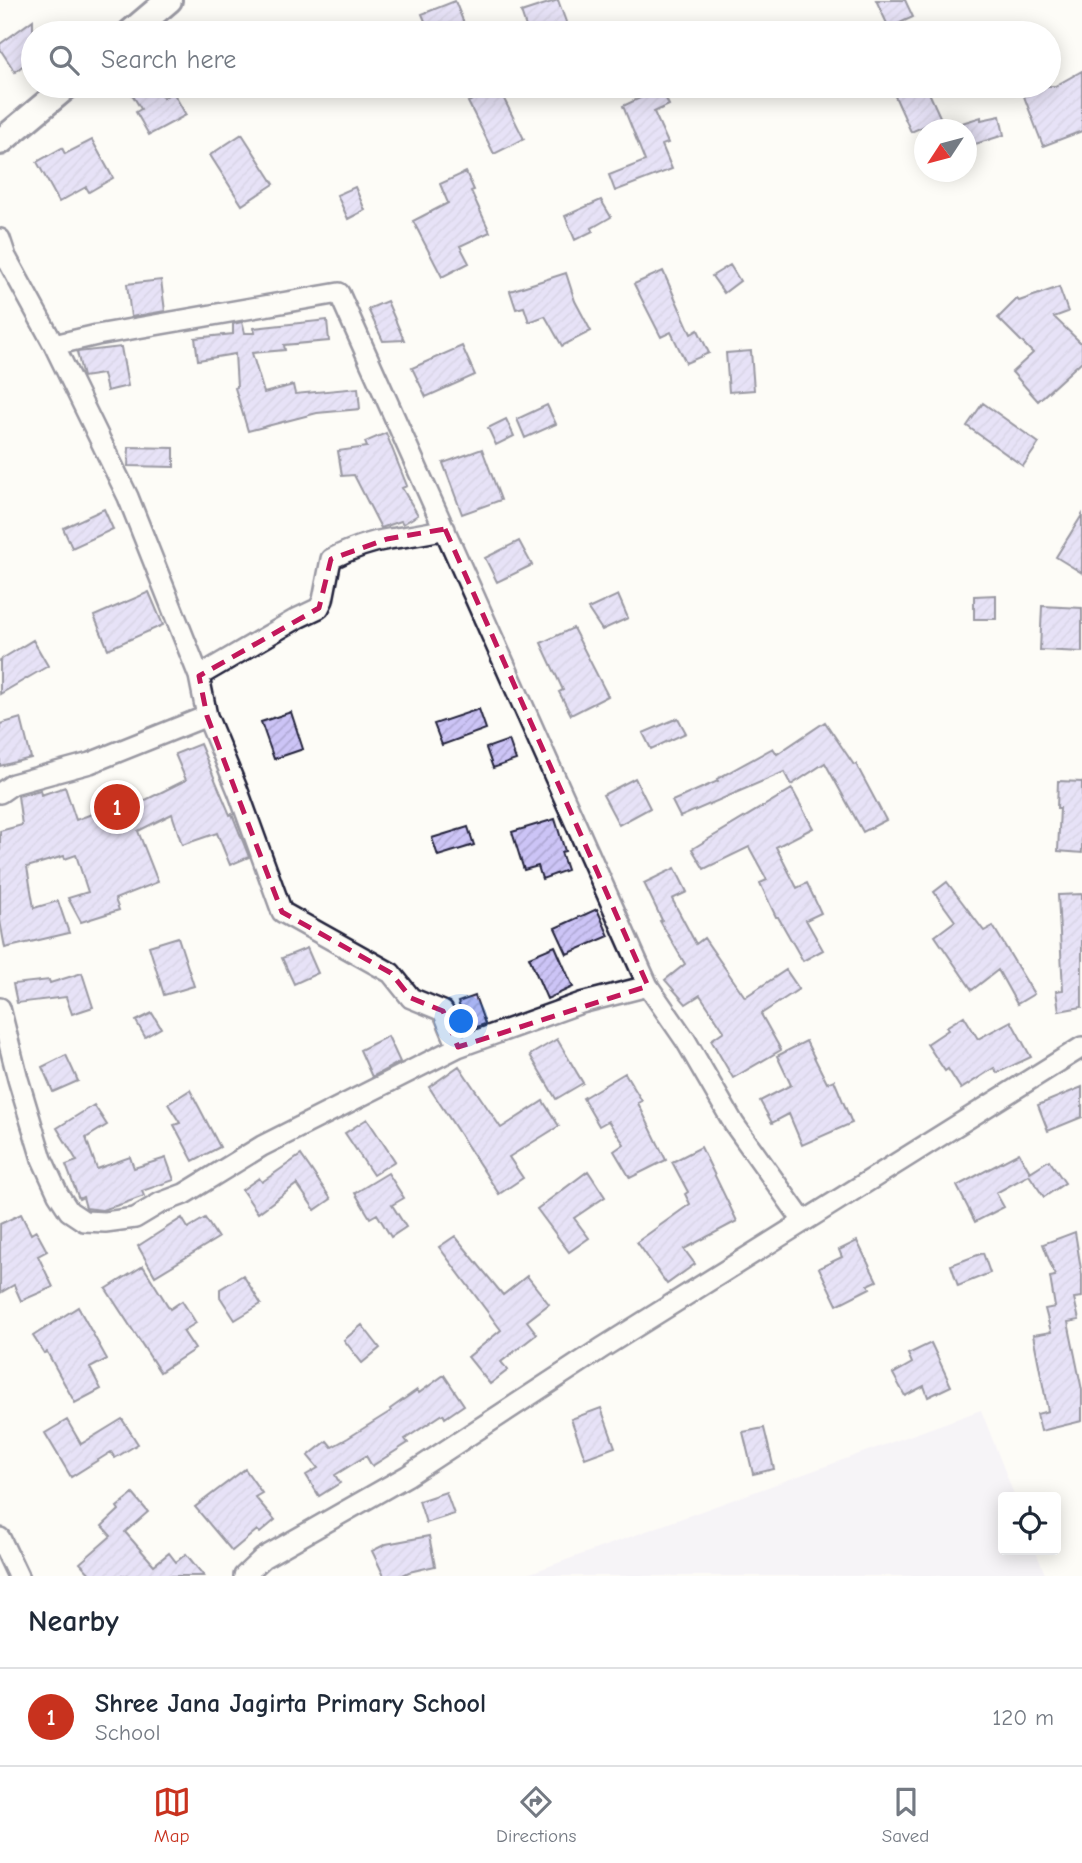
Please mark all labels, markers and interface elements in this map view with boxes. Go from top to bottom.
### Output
search box [21,21,1061,98]
icon: search [45,41,83,79]
text: Search here [101,45,236,75]
north arrow [914,119,977,182]
pin: 1 [94,781,140,833]
your location [444,1004,478,1038]
map controls [998,1492,1061,1555]
button: locate [998,1492,1061,1555]
text: Nearby [28,1604,119,1639]
text: Shree Jana Jagirta Primary School [95,1689,486,1719]
text: 1 [46,1704,56,1731]
text: 120 m [992,1704,1054,1731]
text: School [95,1719,160,1746]
tab: Map [153,1783,191,1847]
tab: Directions [496,1783,576,1847]
tab: Saved [882,1783,929,1847]

